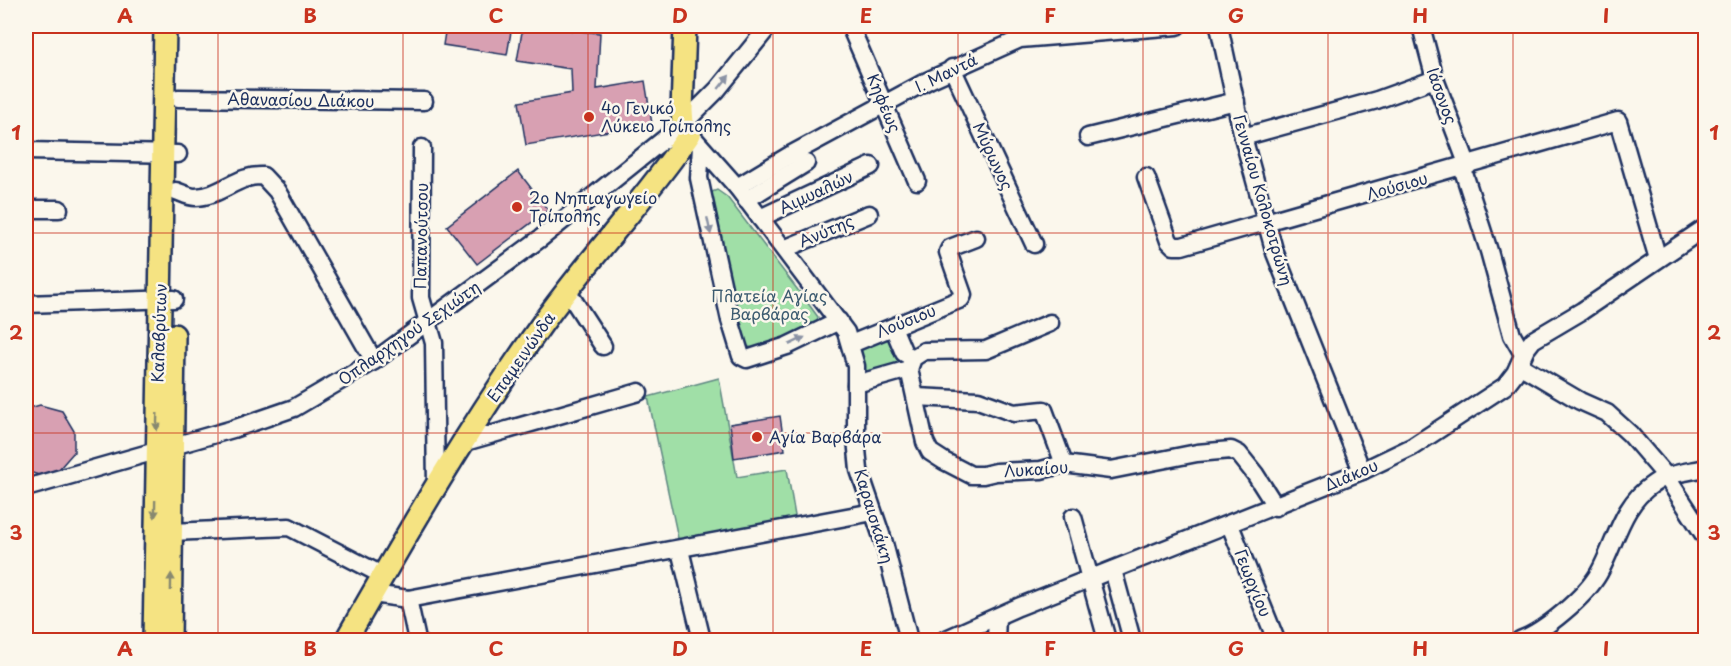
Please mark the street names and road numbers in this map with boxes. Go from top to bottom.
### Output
street label: Ι. Μαντά [910,46,981,98]
street label: Ιάσονος [1422,64,1464,127]
street label: Κηφέως [862,69,908,136]
street label: Αθανασίου Διάκου [227,86,375,112]
street label: Γενναίου Κολοκοτρώνη [1228,111,1300,288]
street label: Μύρωνος [968,118,1020,194]
street label: Αιμυαλών [774,163,857,219]
street label: Λούσιου [1363,165,1430,205]
street label: Παπανούτσου [407,183,433,289]
street label: Ανύτης [794,208,857,252]
street label: Οπλαρχηγού Σεχιώτη [333,274,484,390]
street label: Καλαβρύτων [144,283,172,383]
street label: Λούσιου [872,297,939,343]
street label: Επαμεινώνδα [480,306,560,406]
street label: Διάκου [1320,452,1381,496]
street label: Λυκαίου [1003,454,1069,482]
street label: Καραισκάκη [849,465,901,566]
street label: Γεωργίου [1229,545,1278,620]

